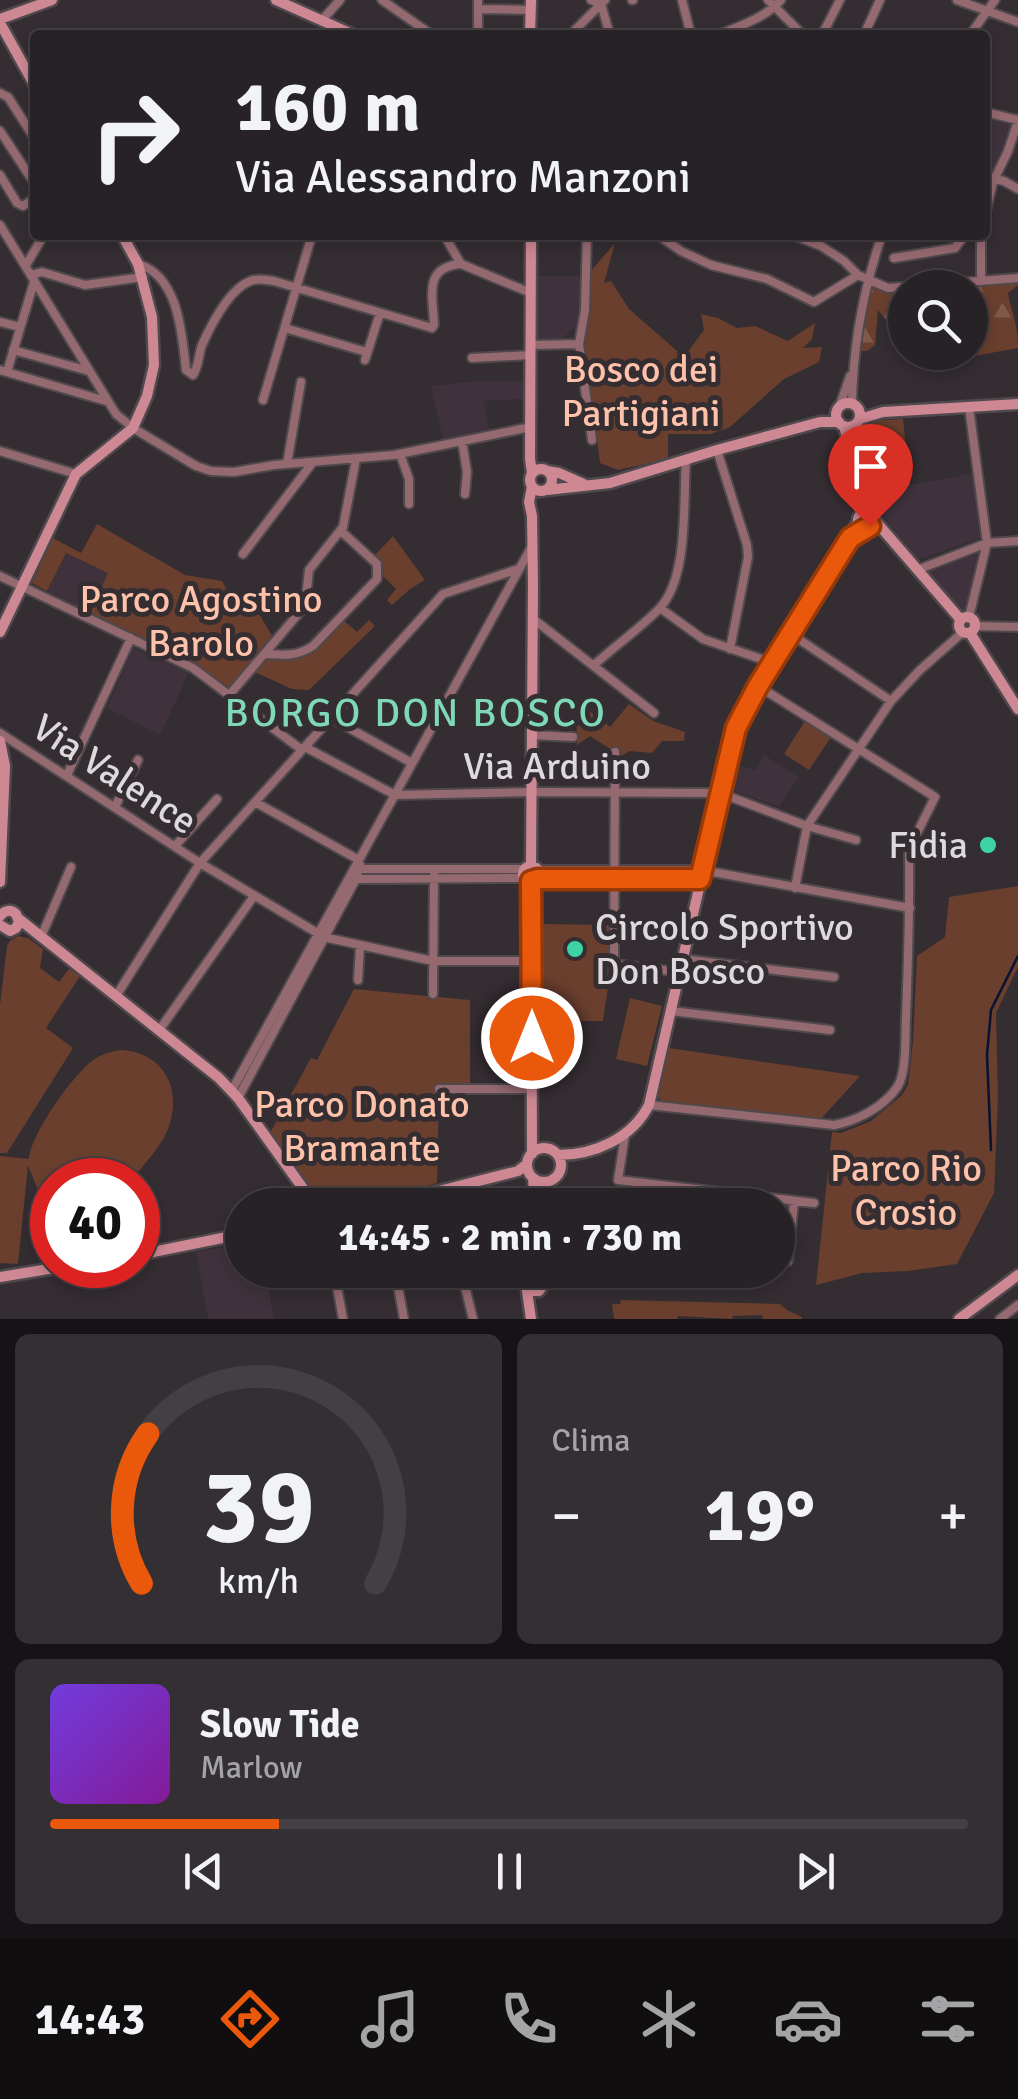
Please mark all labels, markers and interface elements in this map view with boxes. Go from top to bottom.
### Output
text: 160 m [235,64,420,150]
icon: right [70,70,200,200]
text: Via Alessandro Manzoni [235,150,691,205]
map controls [888,270,988,370]
button: search [888,270,988,370]
park label: Bosco dei Partigiani [561,346,721,437]
pin [828,424,913,527]
icon: arrive [843,439,898,494]
park label: Parco Agostino Barolo [80,576,322,667]
district label: BORGO DON BOSCO [225,688,607,738]
street label: Via Valence [24,704,206,845]
street label: Via Arduino [463,743,651,790]
place label: Fidia [888,822,968,869]
marker: Fidia [977,834,999,856]
place label: Circolo Sportivo Don Bosco [595,904,854,995]
marker: Circolo Sportivo Don Bosco [564,938,586,960]
position arrow [480,986,584,1090]
park label: Parco Donato Bramante [254,1081,470,1172]
park label: Parco Rio Crosio [830,1145,982,1236]
speed limit sign: 40 [30,1158,160,1288]
text: 14:45 · 2 min · 730 m [338,1214,682,1261]
text: Clima [552,1421,630,1460]
text: 39 [202,1443,314,1571]
text: 19° [704,1469,815,1562]
text: − [552,1482,581,1550]
text: + [938,1482,968,1550]
text: km/h [218,1559,299,1603]
text: Slow Tide [200,1701,360,1748]
text: Marlow [200,1748,302,1787]
icon: previous [176,1844,231,1899]
icon: pause [482,1844,537,1899]
icon: next [788,1844,843,1899]
icon: directions [215,1984,285,2054]
icon: music [355,1984,425,2054]
icon: phone [494,1984,564,2054]
icon: climate [634,1984,704,2054]
icon: car [773,1984,843,2054]
icon: filters [913,1984,983,2054]
text: 14:43 [35,1992,145,2047]

